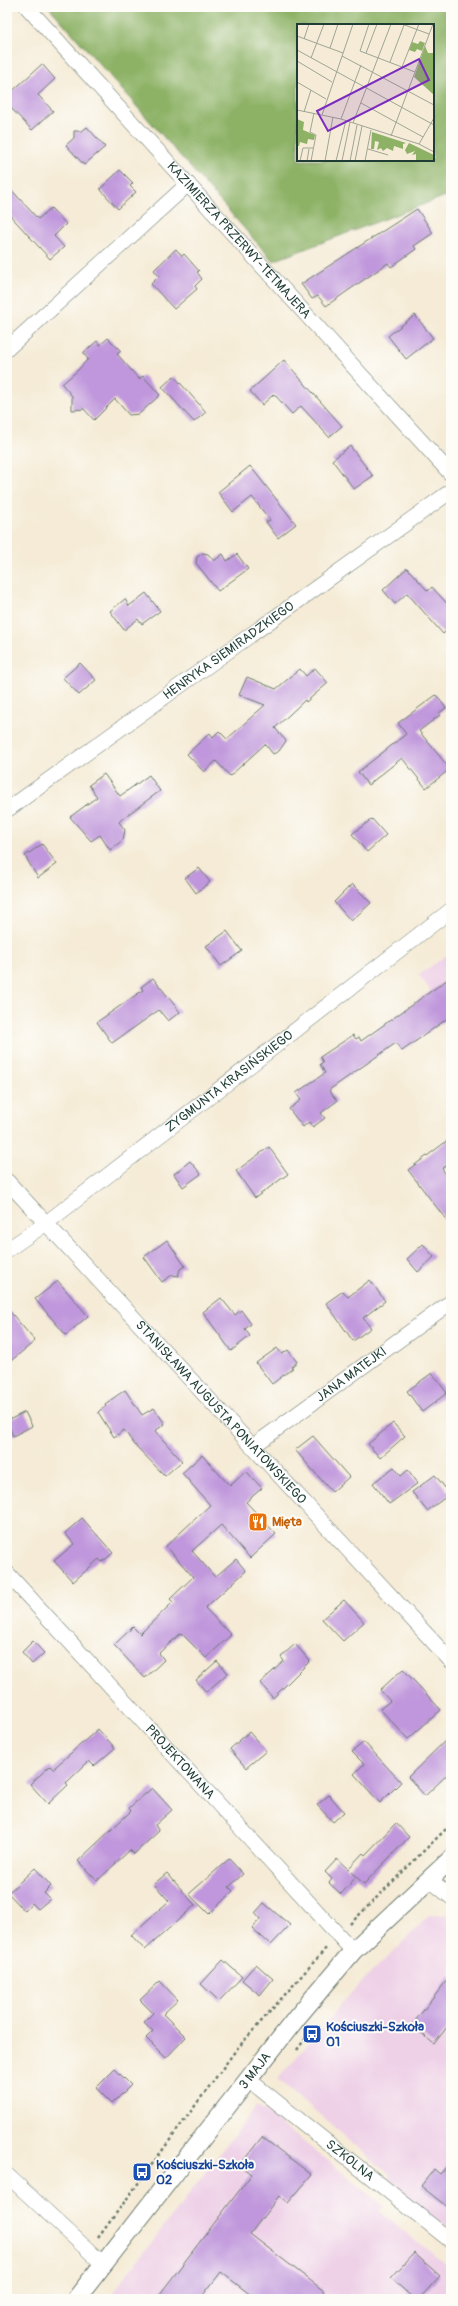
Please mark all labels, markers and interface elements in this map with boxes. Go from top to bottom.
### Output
inset map [297,24,434,161]
street label: KAZIMIERZA PRZERWY-TETMAJERA [163,158,314,322]
street label: HENRYKA SIEMIRADZKIEGO [160,598,297,703]
street label: ZYGMUNTA KRASIŃSKIEGO [162,1027,296,1136]
street label: STANISŁAWA AUGUSTA PONIATOWSKIEGO [132,1317,310,1507]
street label: JANA MATEJKI [313,1344,390,1406]
restaurant icon: Mięta [247,1511,269,1533]
place label: Mięta [272,1514,302,1530]
street label: PROJEKTOWANA [142,1721,218,1803]
place label: Kościuszki-Szkoła 01 [326,2019,424,2050]
bus stop icon: Kościuszki-Szkoła 01 [301,2023,323,2045]
street label: 3 MAJA [236,2049,275,2093]
street label: SZKOLNA [323,2136,378,2185]
place label: Kościuszki-Szkoła 02 [156,2157,254,2188]
bus stop icon: Kościuszki-Szkoła 02 [131,2161,153,2183]

